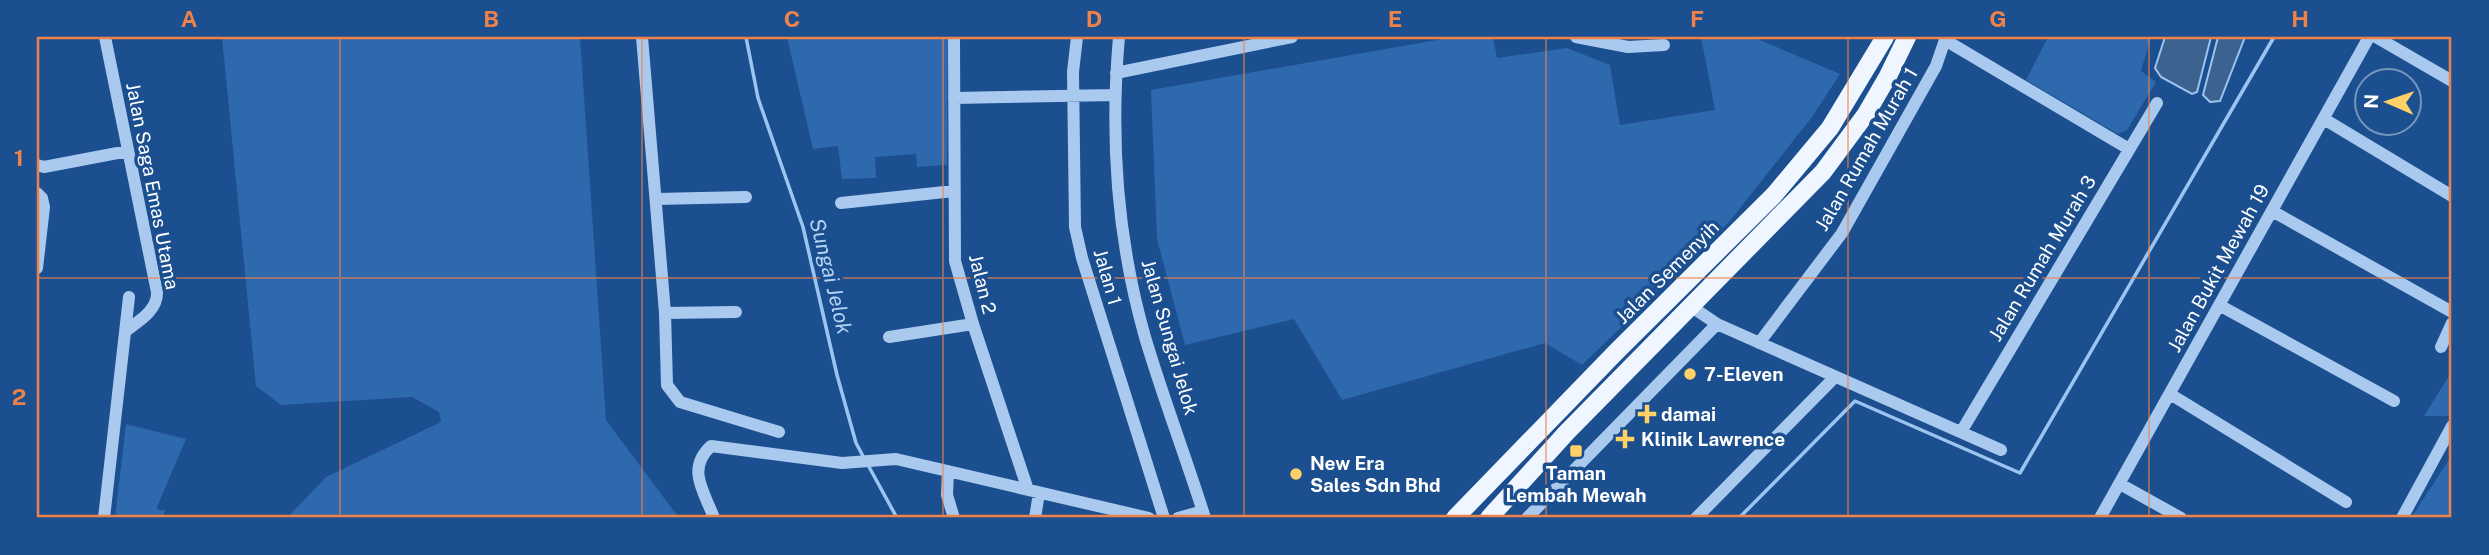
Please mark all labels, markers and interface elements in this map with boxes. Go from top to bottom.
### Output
text: A [181,5,198,32]
text: B [483,5,499,32]
text: C [784,5,800,32]
text: D [1086,5,1102,32]
text: E [1388,5,1402,32]
text: F [1690,5,1704,32]
text: G [1989,5,2007,32]
text: H [2291,5,2309,32]
street label: Jalan Rumah Murah 1 [1810,63,1922,235]
north arrow [2352,66,2422,136]
street label: Jalan Saga Emas Utama [122,81,184,291]
text: N [2360,94,2382,109]
text: 1 [14,144,24,171]
street label: Jalan Rumah Murah 3 [1984,171,2100,345]
street label: Jalan Bukit Mewah 19 [2163,180,2273,356]
water label: Sungai Jelok [804,215,858,337]
street label: Jalan Semenyih [1611,216,1723,328]
street label: Jalan 1 [1090,246,1126,308]
street label: Jalan 2 [965,252,1001,316]
street label: Jalan Sungai Jelok [1137,257,1203,418]
place label: 7-Eleven [1704,363,1783,385]
marker: 7-Eleven [1682,366,1698,382]
text: 2 [12,383,26,410]
place label: damai [1661,403,1716,425]
marker: damai [1639,406,1655,422]
place label: Klinik Lawrence [1641,428,1785,450]
marker: Klinik Lawrence [1615,429,1635,449]
marker: Taman Lembah Mewah [1568,443,1584,459]
place label: New Era Sales Sdn Bhd [1310,452,1441,496]
place label: Taman Lembah Mewah [1505,462,1647,506]
marker: New Era Sales Sdn Bhd [1288,466,1304,482]

